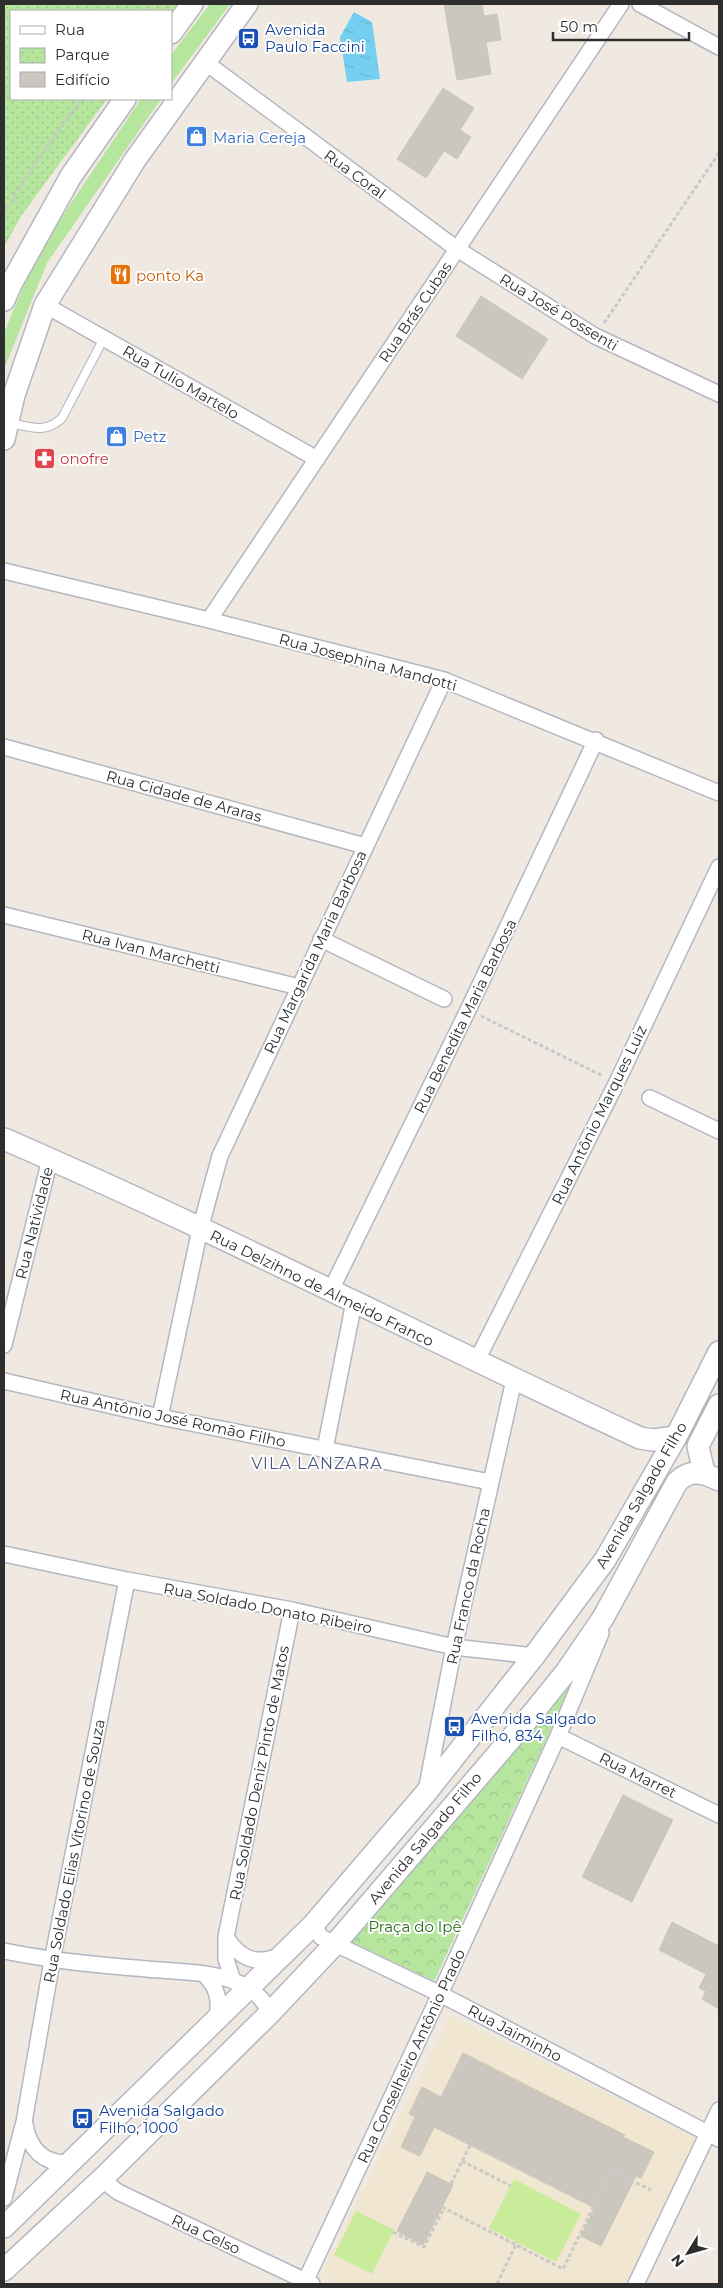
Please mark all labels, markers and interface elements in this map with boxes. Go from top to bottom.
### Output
legend [10,10,172,100]
scale bar [553,10,689,42]
text: 50 m [560,17,598,36]
text: Rua [55,20,85,39]
place label: Avenida Paulo Faccini [265,20,365,56]
bus stop icon: Avenida Paulo Faccini [237,26,261,50]
text: Parque [55,45,110,64]
text: Edifício [55,70,110,89]
shop icon: Maria Cereja [185,125,209,149]
place label: Maria Cereja [213,128,306,147]
street label: Rua Coral [320,145,390,203]
street label: Rua Brás Cubas [374,258,456,366]
restaurant icon: ponto Ka [108,263,132,287]
place label: ponto Ka [136,266,204,285]
street label: Rua José Possenti [496,269,622,355]
street label: Rua Tulio Martelo [119,341,243,423]
shop icon: Petz [105,424,129,448]
place label: Petz [133,427,167,446]
pharmacy icon: onofre [32,446,56,470]
place label: onofre [60,449,109,468]
street label: Rua Josephina Mandotti [277,629,459,695]
street label: Rua Cidade de Araras [104,766,264,826]
street label: Rua Margarida Maria Barbosa [259,847,371,1057]
street label: Rua Benedita Maria Barbosa [410,916,520,1116]
street label: Rua Ivan Marchetti [80,925,222,977]
street label: Rua Antônio Marques Luiz [547,1022,651,1208]
street label: Rua Natividade [11,1165,57,1281]
street label: Rua Delzihno de Almeido Franco [207,1225,437,1351]
street label: Rua Antônio José Romão Filho [59,1385,287,1451]
street label: Avenida Salgado Filho [591,1418,691,1572]
district label: VILA LANZARA [251,1454,383,1473]
street label: Rua Franco da Rocha [442,1506,494,1666]
street label: Rua Soldado Donato Ribeiro [162,1578,374,1638]
street label: Rua Soldado Deniz Pinto de Matos [225,1644,293,1902]
place label: Avenida Salgado Filho, 834 [471,1709,596,1745]
bus stop icon: Avenida Salgado Filho, 834 [443,1715,467,1739]
street label: Rua Soldado Elias Vitorino de Souza [39,1718,109,1984]
street label: Rua Marret [596,1748,680,1802]
street label: Avenida Salgado Filho [364,1768,486,1908]
park label: Praça do Ipê [368,1917,462,1936]
street label: Rua Conselheiro Antônio Prado [353,1946,469,2166]
street label: Rua Jaiminho [465,2000,565,2066]
place label: Avenida Salgado Filho, 1000 [99,2101,224,2137]
bus stop icon: Avenida Salgado Filho, 1000 [71,2107,95,2131]
street label: Rua Celso [169,2210,243,2258]
north arrow [663,2228,713,2278]
text: N [667,2251,688,2271]

